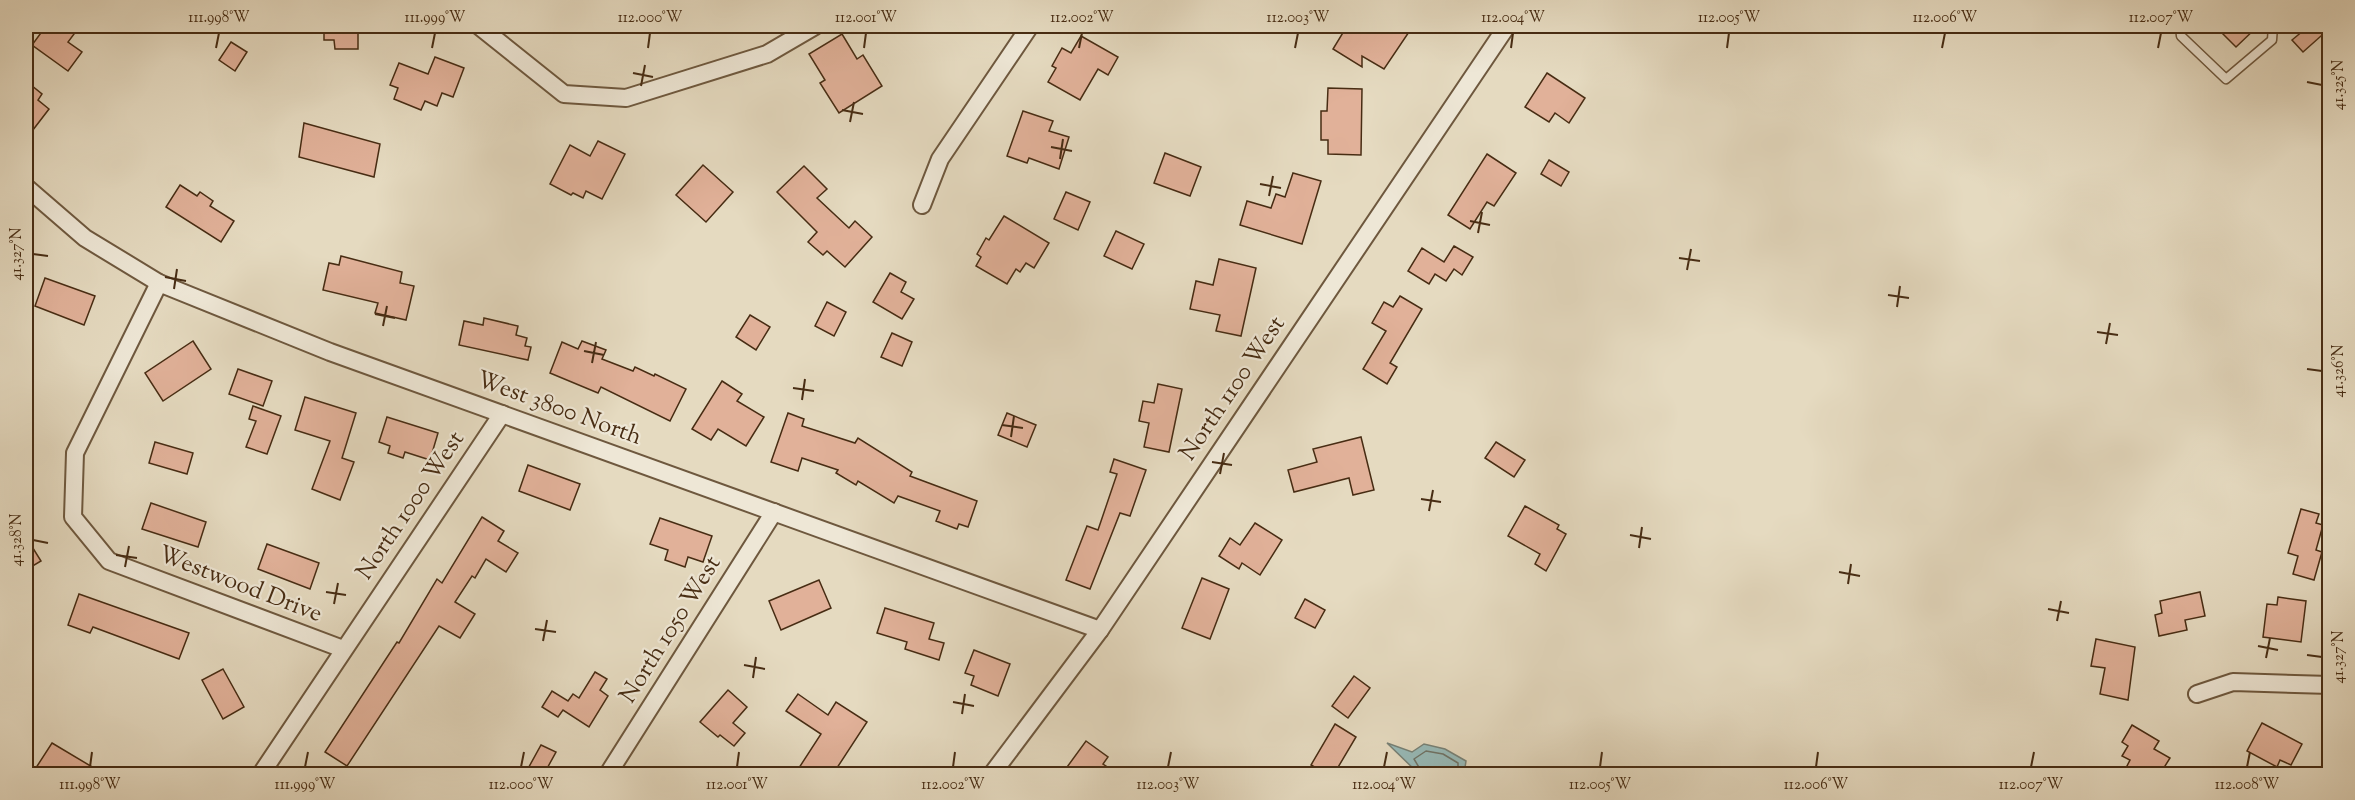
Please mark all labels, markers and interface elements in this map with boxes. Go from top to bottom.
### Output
text: 111.998°W [188,8,250,29]
text: 111.999°W [405,8,466,29]
text: 112.000°W [618,8,683,29]
text: 112.001°W [835,8,897,29]
text: 112.002°W [1050,8,1114,29]
text: 112.003°W [1267,8,1330,29]
text: 112.004°W [1481,8,1545,29]
text: 112.005°W [1698,8,1760,29]
text: 112.006°W [1913,8,1978,29]
text: 112.007°W [2129,8,2194,29]
text: 41.325°N [2329,60,2350,110]
text: 41.327°N [7,228,28,280]
street label: North 1100 West [1172,310,1294,468]
text: 41.326°N [2329,345,2350,397]
street label: West 3800 North [472,363,646,455]
street label: North 1000 West [349,425,473,587]
text: 41.328°N [7,514,28,566]
street label: Westwood Drive [153,538,327,632]
street label: North 1050 West [612,550,730,710]
text: 41.327°N [2329,631,2350,683]
text: 111.998°W [59,775,121,796]
text: 111.999°W [275,775,336,796]
text: 112.000°W [489,775,554,796]
text: 112.001°W [706,775,768,796]
text: 112.002°W [921,775,985,796]
text: 112.003°W [1137,775,1200,796]
text: 112.004°W [1352,775,1416,796]
text: 112.005°W [1569,775,1631,796]
text: 112.006°W [1784,775,1849,796]
text: 112.007°W [1999,775,2064,796]
text: 112.008°W [2215,775,2280,796]

